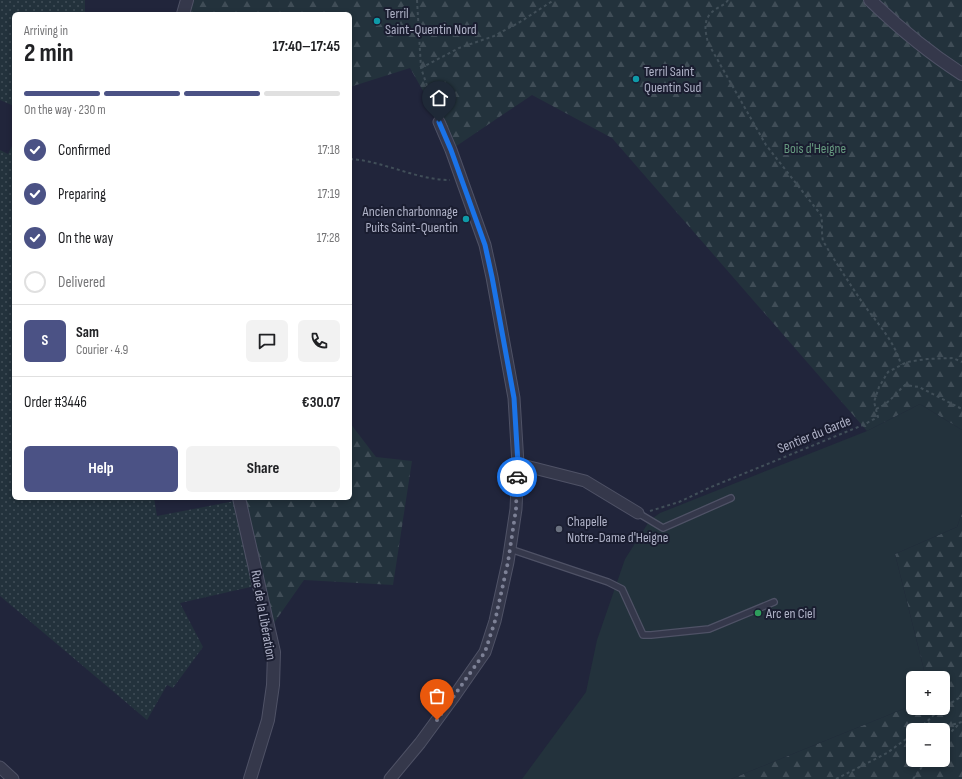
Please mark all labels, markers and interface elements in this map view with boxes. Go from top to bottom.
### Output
place label: Terril Saint-Quentin Nord [385,5,477,38]
marker: Terril Saint-Quentin Nord [372,16,382,26]
text: Arriving in [24,23,68,39]
text: 17:40–17:45 [272,37,340,56]
text: 2 min [24,38,74,69]
place label: Terril Saint Quentin Sud [644,63,701,96]
marker: Terril Saint Quentin Sud [631,74,641,84]
pin [422,81,456,122]
icon: home [428,87,450,109]
text: On the way · 230 m [24,102,106,118]
icon: check [24,139,46,161]
park label: Bois d'Heigne [784,140,846,157]
text: Confirmed [58,141,111,160]
text: 17:18 [318,142,340,158]
icon: check [24,183,46,205]
text: Preparing [58,185,106,204]
text: 17:19 [318,186,340,202]
place label: Ancien charbonnage Puits Saint-Quentin [362,203,458,236]
marker: Ancien charbonnage Puits Saint-Quentin [461,214,471,224]
icon: check [24,227,46,249]
text: On the way [58,229,113,248]
text: 17:28 [317,230,340,246]
text: Delivered [58,273,105,292]
button: chat [246,320,288,362]
button: phone [298,320,340,362]
text: Sam [76,323,99,342]
text: S [42,331,48,350]
text: Courier · 4.9 [76,342,128,358]
text: Order #3446 [24,393,87,412]
text: €30.07 [302,393,340,412]
street label: Sentier du Garde [775,412,854,457]
button: Help [24,446,178,492]
button: Share [186,446,340,492]
courier [497,457,537,497]
icon: car [506,466,528,488]
place label: Chapelle Notre-Dame d'Heigne [567,513,668,546]
marker: Chapelle Notre-Dame d'Heigne [554,524,564,534]
street label: Rue de la Libération [247,569,280,661]
place label: Arc en Ciel [765,605,815,622]
marker: Arc en Ciel [753,608,763,618]
map controls [906,671,950,767]
button: + [906,671,950,715]
pin [420,679,454,720]
icon: bag [426,685,448,707]
button: − [906,723,950,767]

